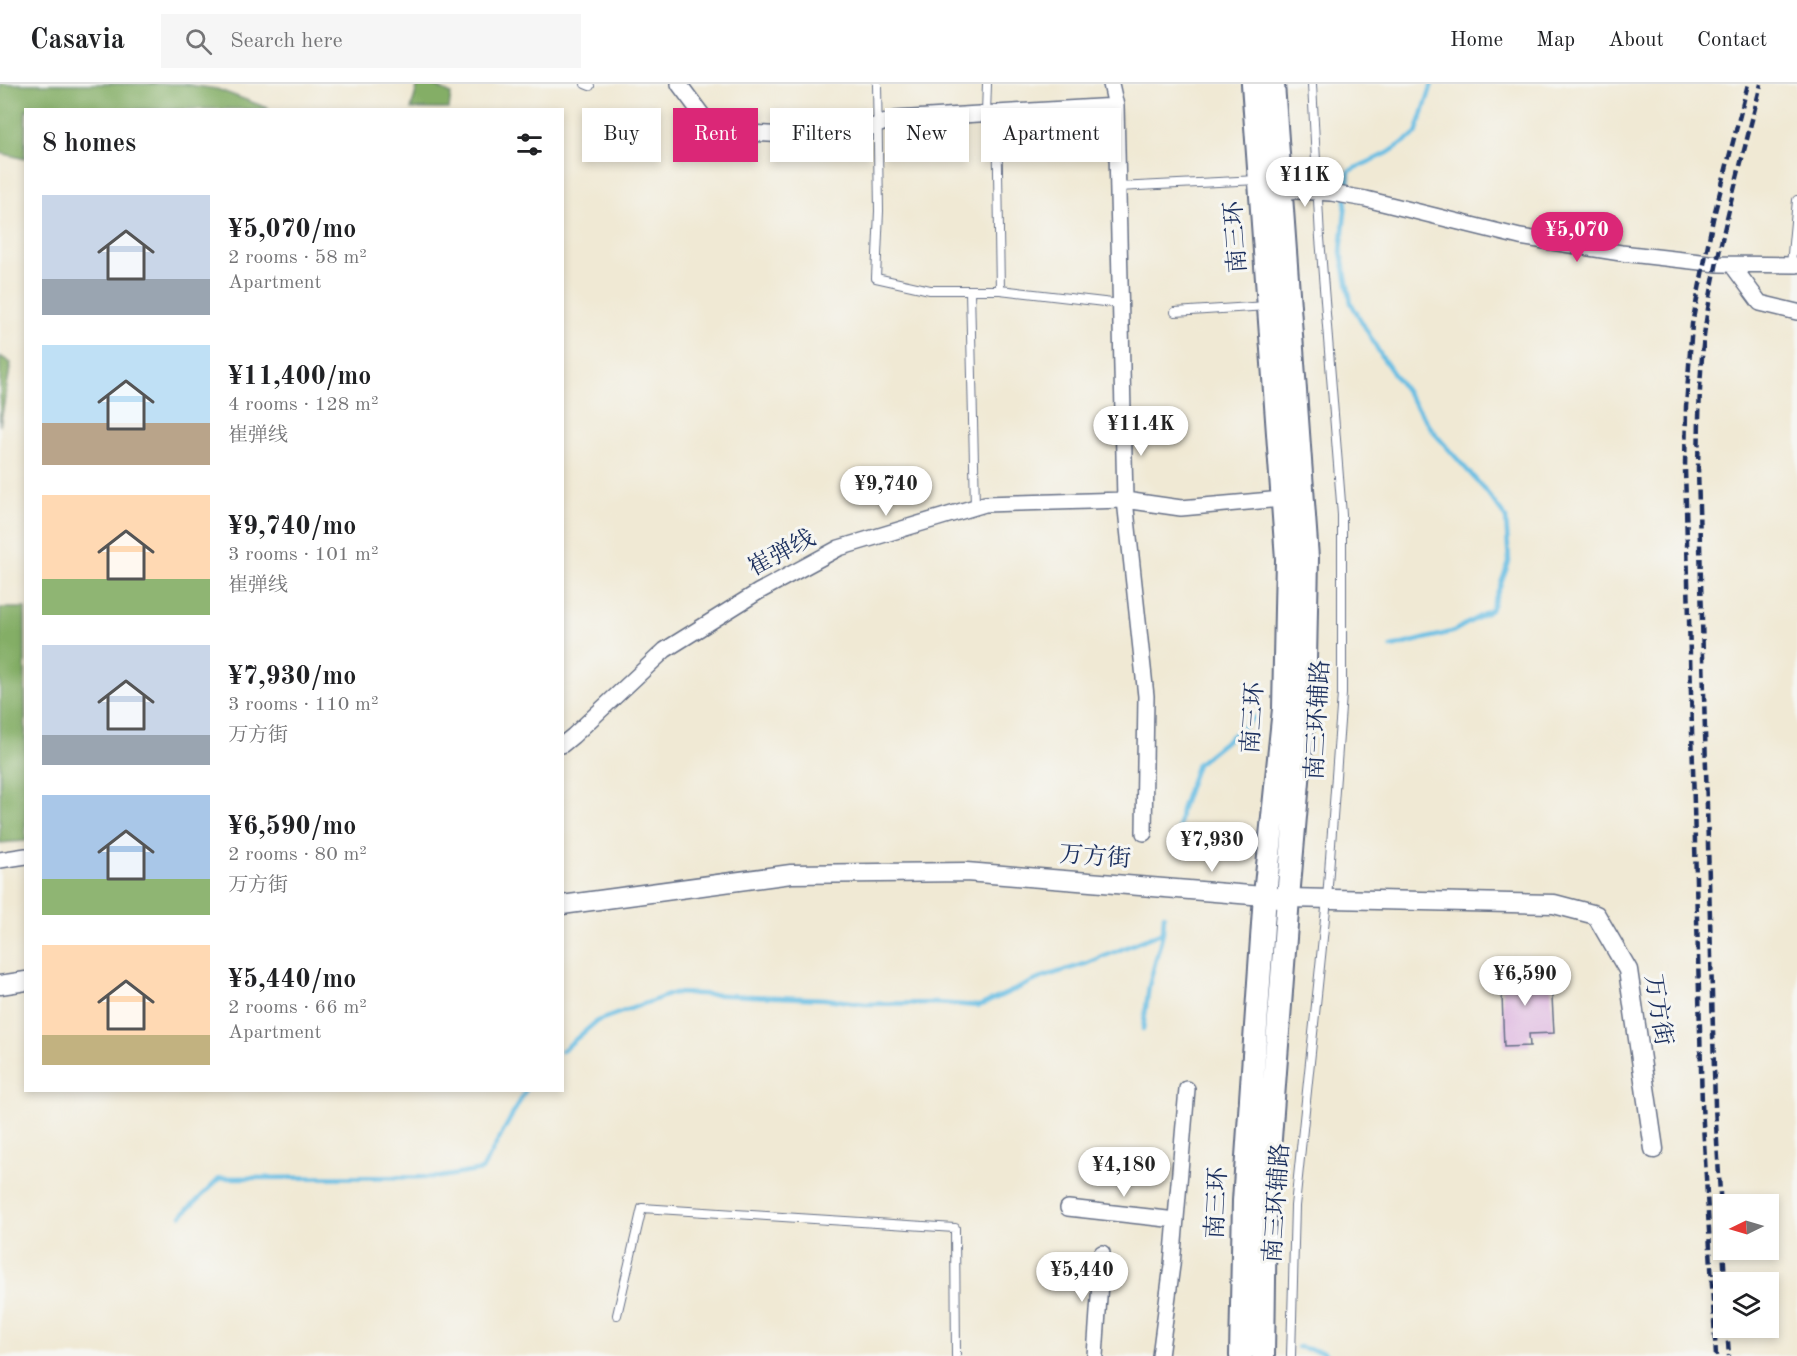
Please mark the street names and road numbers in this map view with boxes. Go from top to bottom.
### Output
street label: 南三环 [1220,200,1251,274]
street label: 崔弹线 [743,524,819,581]
street label: 南三环辅路 [1301,659,1334,781]
street label: 南三环 [1237,681,1268,755]
street label: 万方街 [1058,841,1132,872]
street label: 万方街 [1640,972,1677,1047]
street label: 南三环辅路 [1259,1142,1294,1264]
street label: 南三环 [1201,1166,1232,1240]

